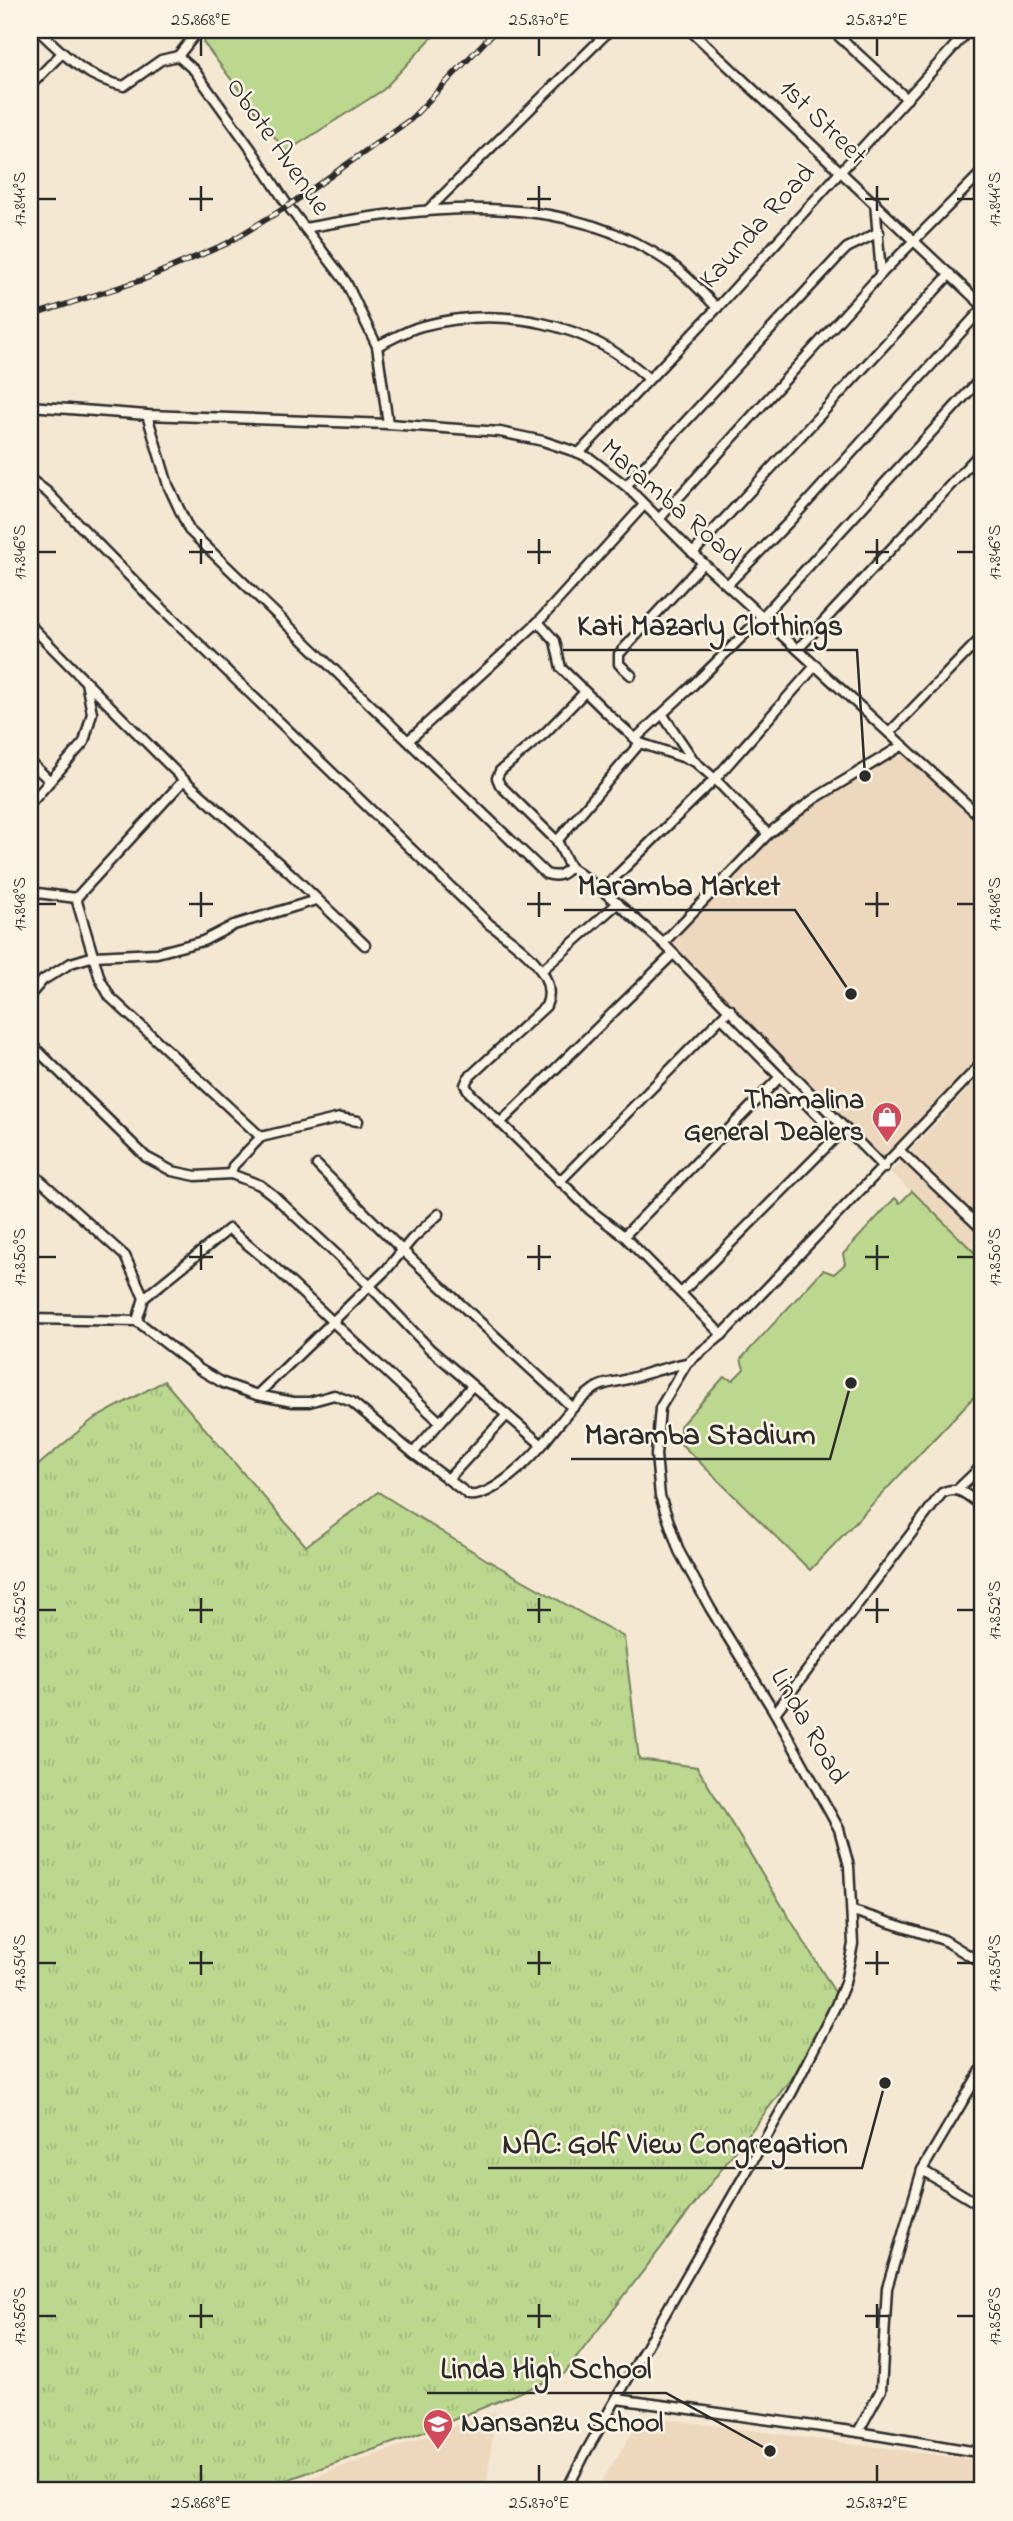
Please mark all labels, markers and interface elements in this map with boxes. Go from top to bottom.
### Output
text: 25.868°E [171,8,231,34]
text: 25.870°E [509,8,569,34]
text: 25.872°E [846,8,908,34]
street label: Obote Avenue [214,70,340,225]
street label: 1st Street [768,70,876,176]
street label: Kaunda Road [690,155,826,299]
text: 17.844°S [8,172,34,226]
text: 17.844°S [983,172,1009,226]
street label: Maramba Road [590,430,750,576]
text: 17.846°S [8,524,34,580]
text: 17.846°S [983,524,1009,580]
callout: Kati Mazarly Clothings [563,599,857,650]
text: Kati Mazarly Clothings [577,606,843,651]
callout: Maramba Market [564,859,795,910]
text: Maramba Market [577,866,781,910]
text: 17.848°S [8,877,34,931]
text: 17.848°S [983,877,1009,931]
place label: Thamalina General Dealers [684,1081,864,1154]
shop icon: Thamalina General Dealers [870,1100,904,1144]
text: 17.850°S [8,1228,34,1286]
text: 17.850°S [983,1228,1009,1286]
callout: Maramba Stadium [571,1408,830,1459]
text: Maramba Stadium [585,1415,815,1459]
text: 17.852°S [8,1580,34,1640]
text: 17.852°S [983,1580,1009,1640]
street label: Linda Road [758,1661,858,1793]
text: 17.854°S [8,1934,34,1992]
text: 17.854°S [983,1934,1009,1992]
callout: NAC: Golf View Congregation [488,2117,862,2168]
text: NAC: Golf View Congregation [502,2124,848,2169]
text: 17.856°S [8,2287,34,2345]
text: 17.856°S [983,2287,1009,2345]
callout: Linda High School [427,2342,666,2393]
text: Linda High School [441,2349,651,2394]
place label: Nansanzu School [461,2404,664,2445]
school or university icon: Nansanzu School [421,2407,455,2451]
text: 25.868°E [171,2491,231,2517]
text: 25.870°E [509,2491,569,2517]
text: 25.872°E [846,2491,908,2517]

